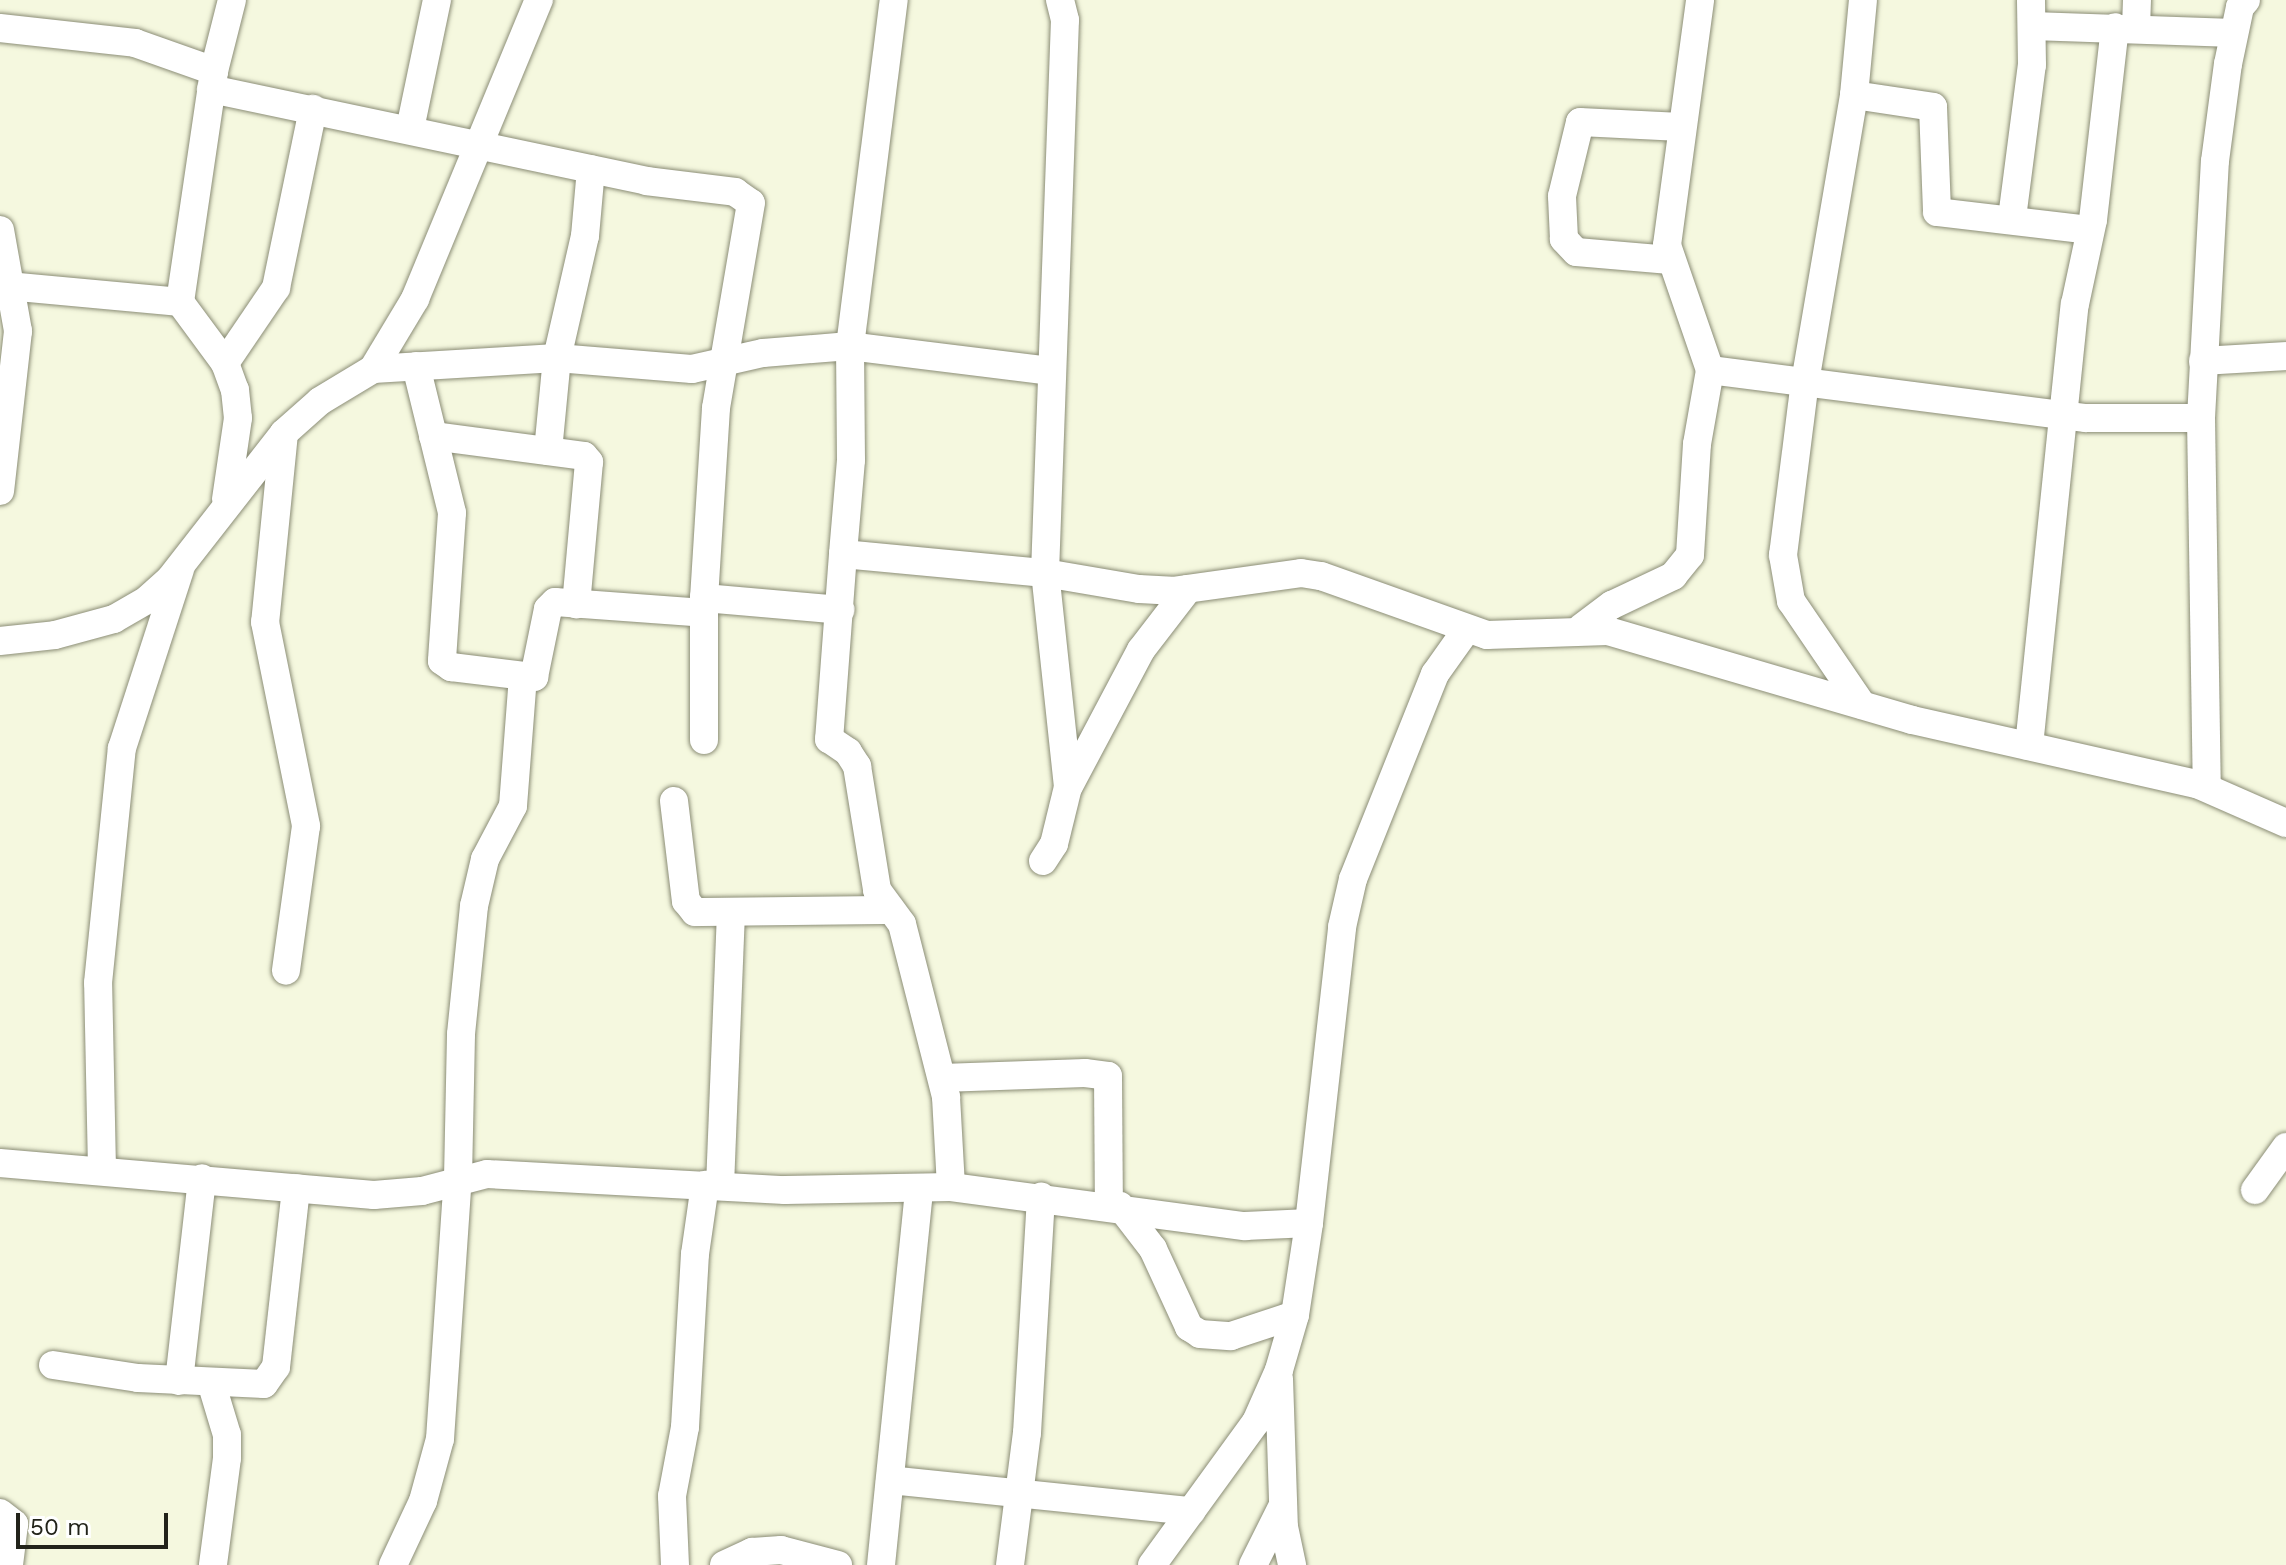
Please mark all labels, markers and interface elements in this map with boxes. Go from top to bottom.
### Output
scale bar [20,1497,172,1547]
text: 50 m [30,1513,90,1541]

